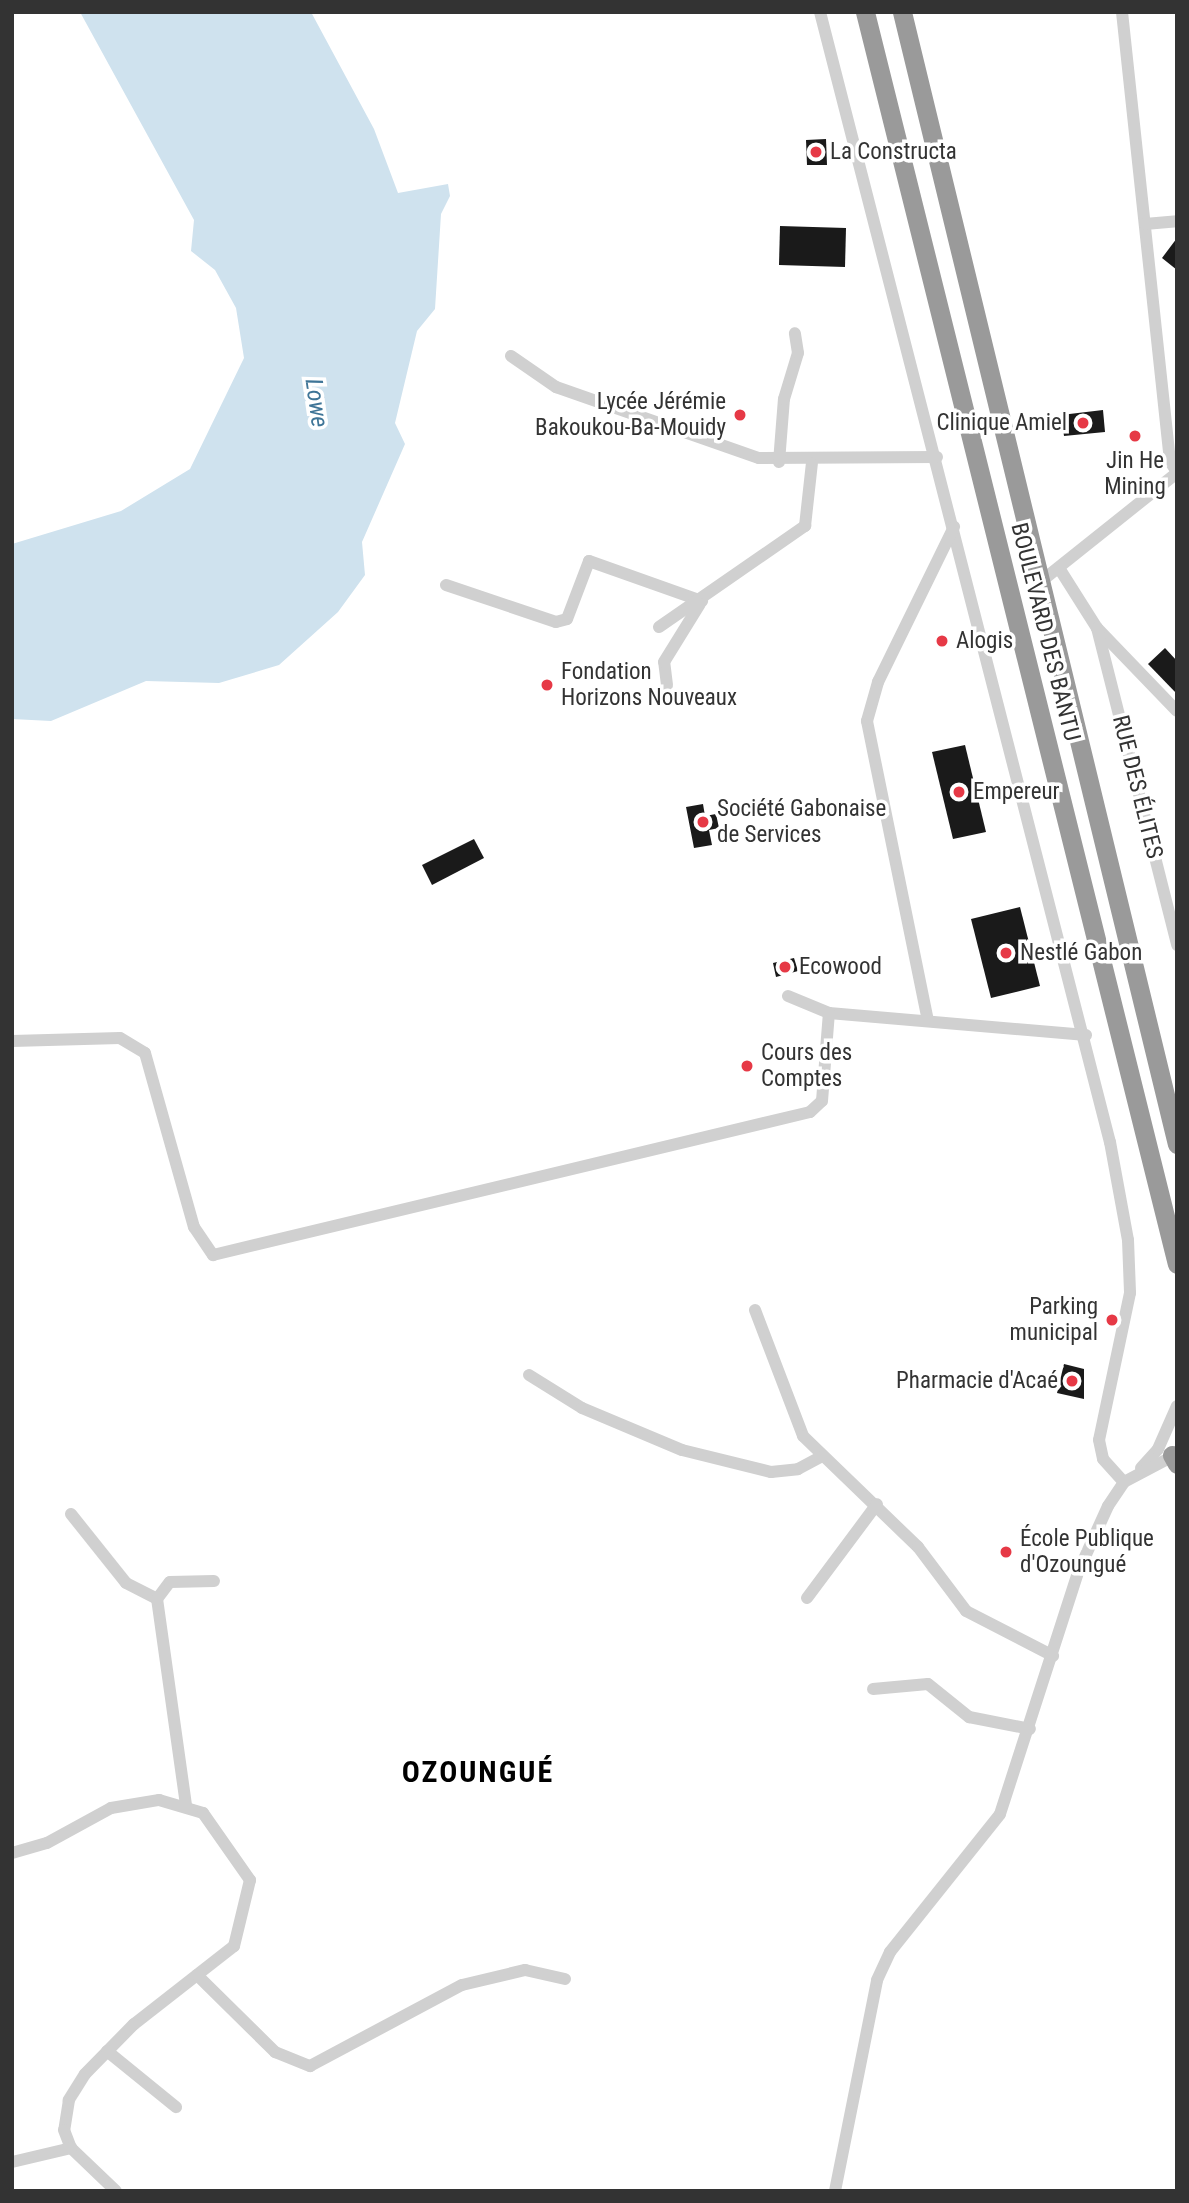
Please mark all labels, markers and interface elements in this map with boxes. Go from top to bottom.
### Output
place label: La Constructa [830,138,957,166]
marker: La Constructa [808,144,824,160]
water label: Lowe [298,377,334,429]
place label: Lycée Jérémie Bakoukou-Ba-Mouidy [535,388,726,442]
marker: Lycée Jérémie Bakoukou-Ba-Mouidy [732,407,748,423]
place label: Clinique Amiel [936,409,1067,437]
marker: Clinique Amiel [1073,413,1093,433]
marker: Jin He Mining [1127,428,1143,444]
place label: Jin He Mining [1104,447,1166,501]
street label: BOULEVARD DES BANTU [1005,520,1085,744]
place label: Alogis [956,627,1013,655]
marker: Alogis [934,633,950,649]
place label: Fondation Horizons Nouveaux [561,658,737,712]
marker: Fondation Horizons Nouveaux [539,677,555,693]
street label: RUE DES ÉLITES [1106,712,1168,862]
place label: Empereur [973,778,1060,806]
marker: Empereur [951,784,967,800]
place label: Société Gabonaise de Services [717,795,886,849]
marker: Société Gabonaise de Services [695,814,711,830]
place label: Nestlé Gabon [1020,939,1142,967]
marker: Nestlé Gabon [998,945,1014,961]
place label: Ecowood [799,953,882,981]
marker: Ecowood [777,959,793,975]
place label: Cours des Comptes [761,1039,852,1093]
marker: Cours des Comptes [739,1058,755,1074]
place label: Parking municipal [1010,1293,1098,1347]
marker: Parking municipal [1104,1312,1120,1328]
place label: Pharmacie d'Acaé [896,1367,1058,1395]
marker: Pharmacie d'Acaé [1064,1373,1080,1389]
place label: École Publique d'Ozoungué [1020,1525,1154,1579]
marker: École Publique d'Ozoungué [998,1544,1014,1560]
district label: OZOUNGUÉ [403,1754,553,1790]

